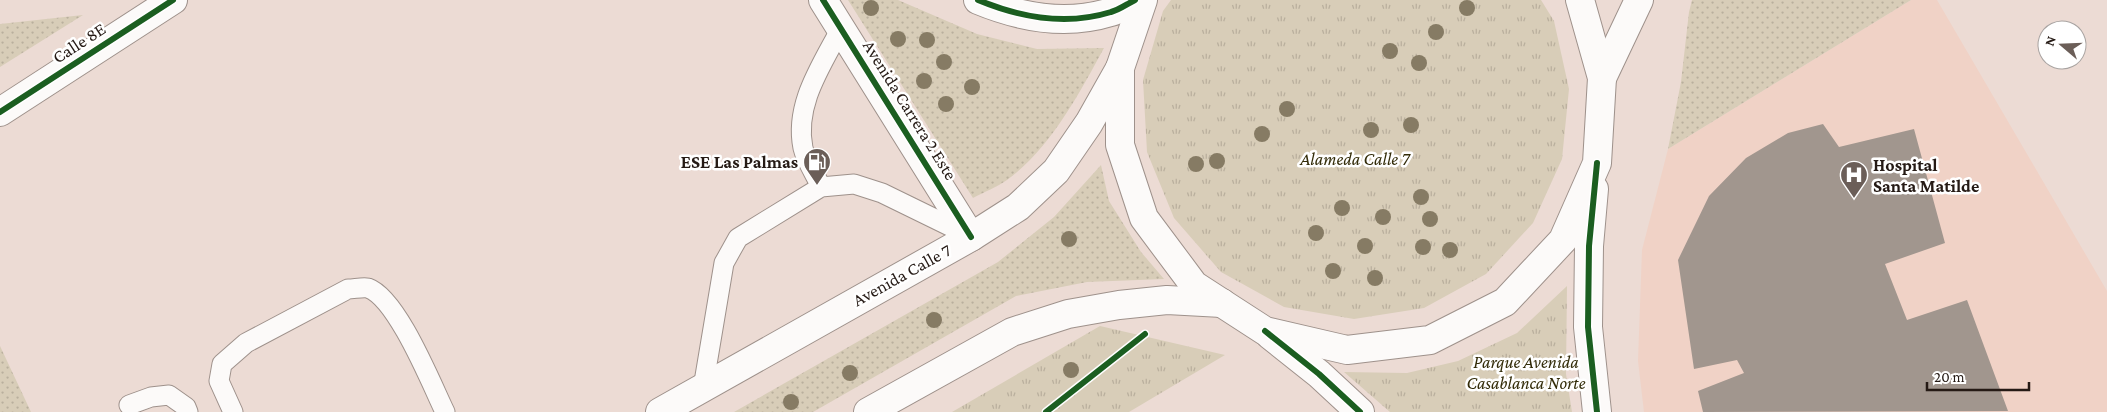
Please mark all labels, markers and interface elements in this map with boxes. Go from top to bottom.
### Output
street label: Calle 8E [49,18,109,67]
north arrow [2037,20,2087,70]
text: N [2041,33,2059,48]
street label: Avenida Carrera 2 Este [859,36,961,184]
fuel station icon: ESE Las Palmas [802,147,832,186]
park label: Alameda Calle 7 [1299,149,1412,169]
place label: ESE Las Palmas [681,152,798,172]
place label: Hospital Santa Matilde [1873,155,1979,196]
hospital icon: Hospital Santa Matilde [1839,160,1869,199]
street label: Avenida Calle 7 [849,240,955,310]
park label: Parque Avenida Casablanca Norte [1467,352,1586,393]
scale bar [1927,360,2030,392]
text: 20 m [1934,369,1965,385]

